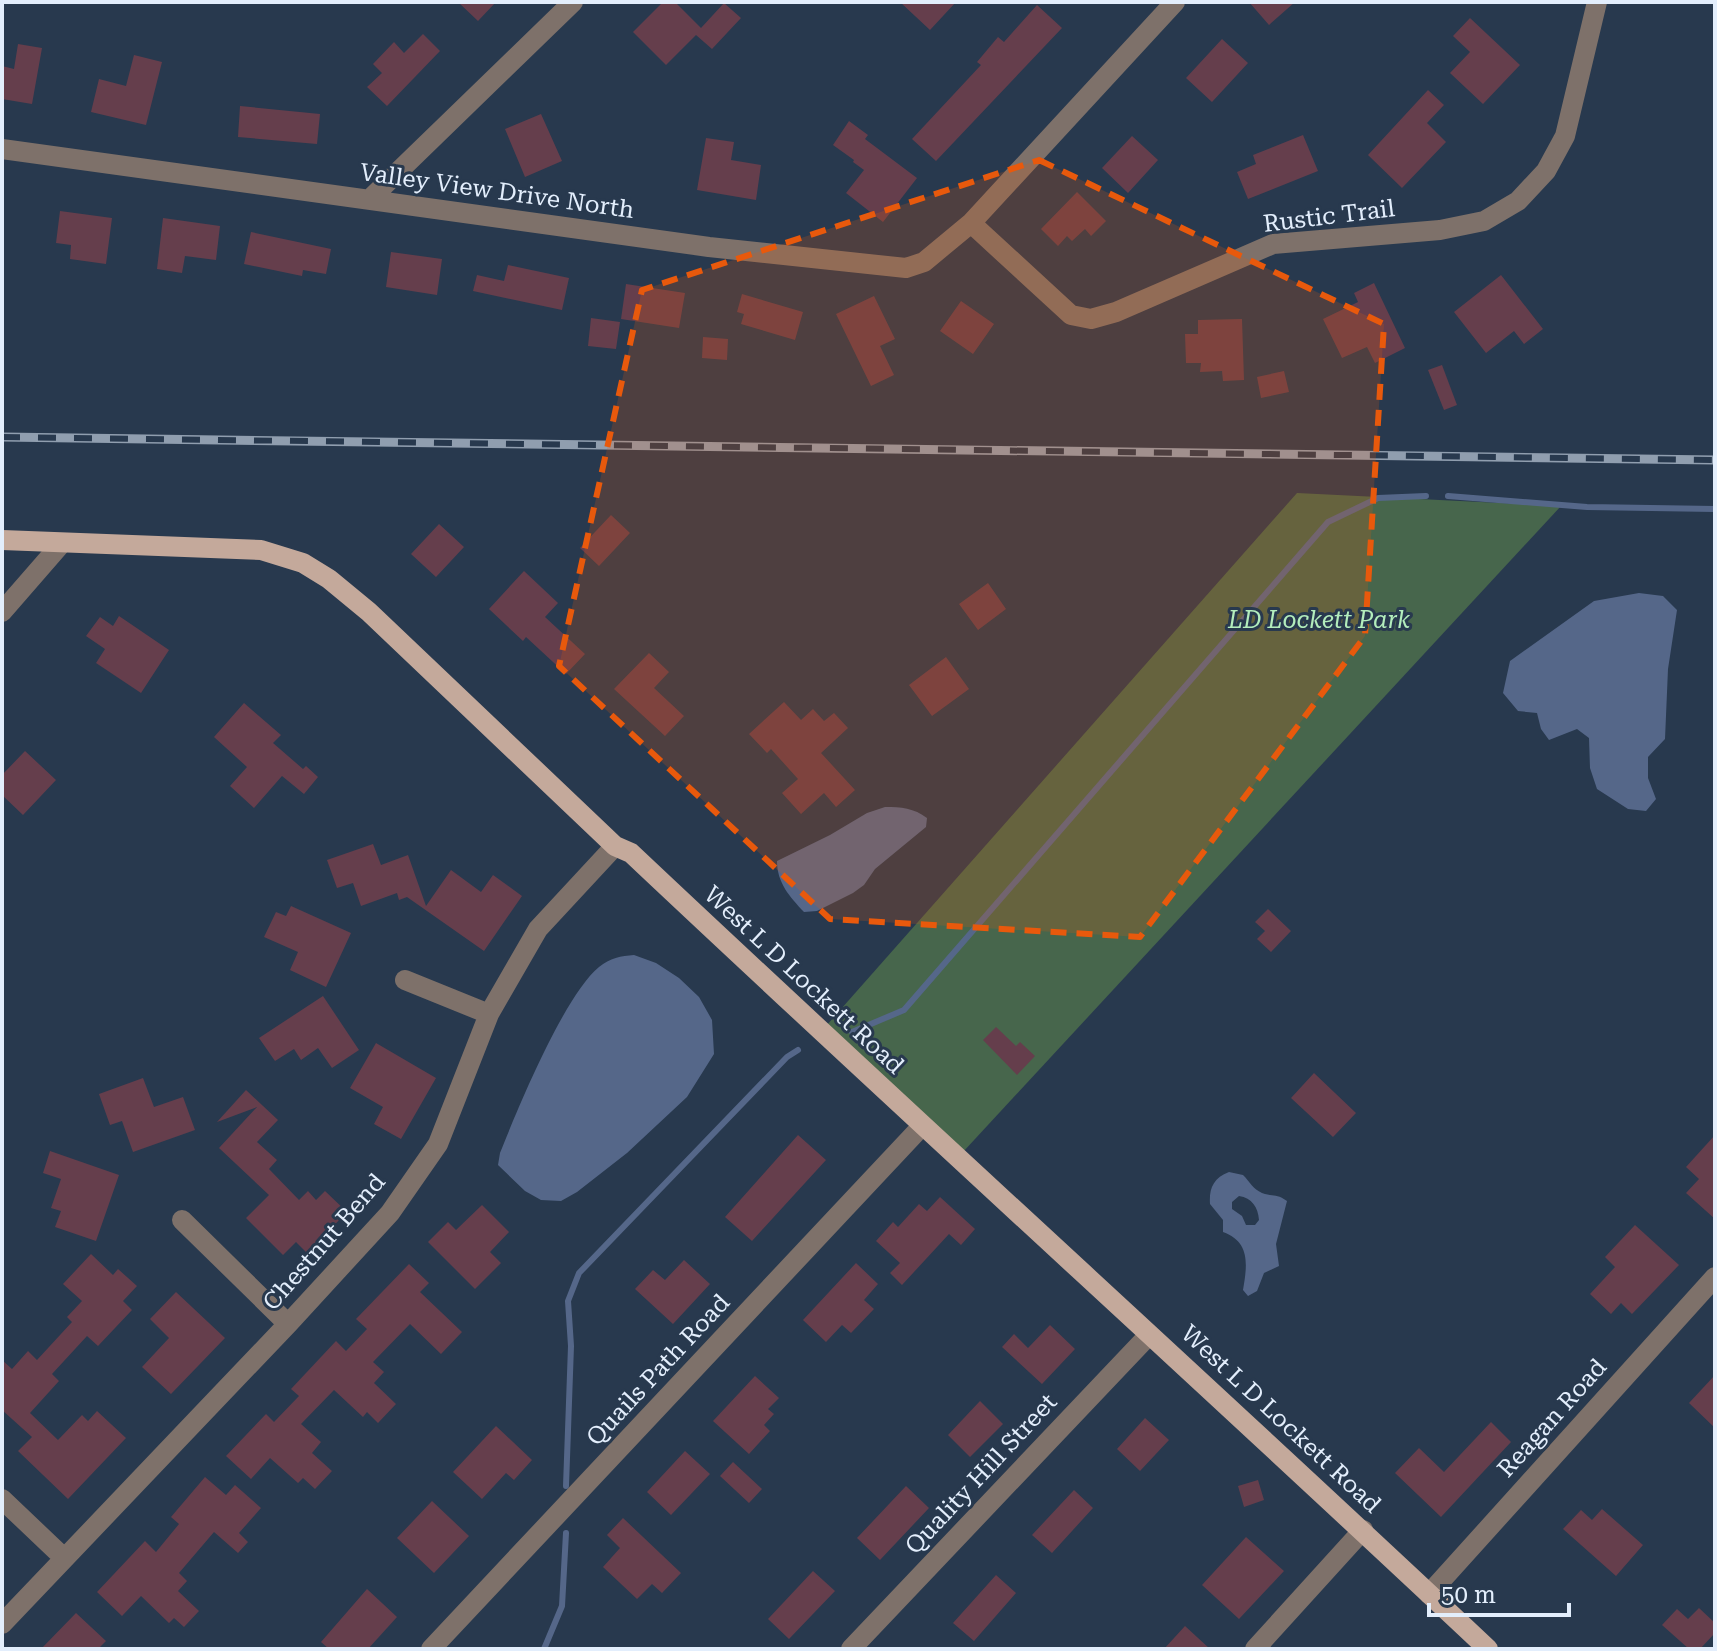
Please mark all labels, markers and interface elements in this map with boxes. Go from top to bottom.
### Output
street label: Valley View Drive North [358,158,636,224]
street label: Rustic Trail [1262,194,1396,238]
park label: LD Lockett Park [1227,606,1410,634]
street label: West L D Lockett Road [698,880,910,1080]
street label: Chestnut Bend [257,1168,391,1316]
street label: Quails Path Road [581,1289,735,1451]
street label: West L D Lockett Road [1175,1319,1387,1519]
street label: Reagan Road [1492,1353,1612,1483]
street label: Quality Hill Street [900,1388,1063,1560]
scale bar [1429,1567,1569,1617]
text: 50 m [1441,1581,1496,1609]

